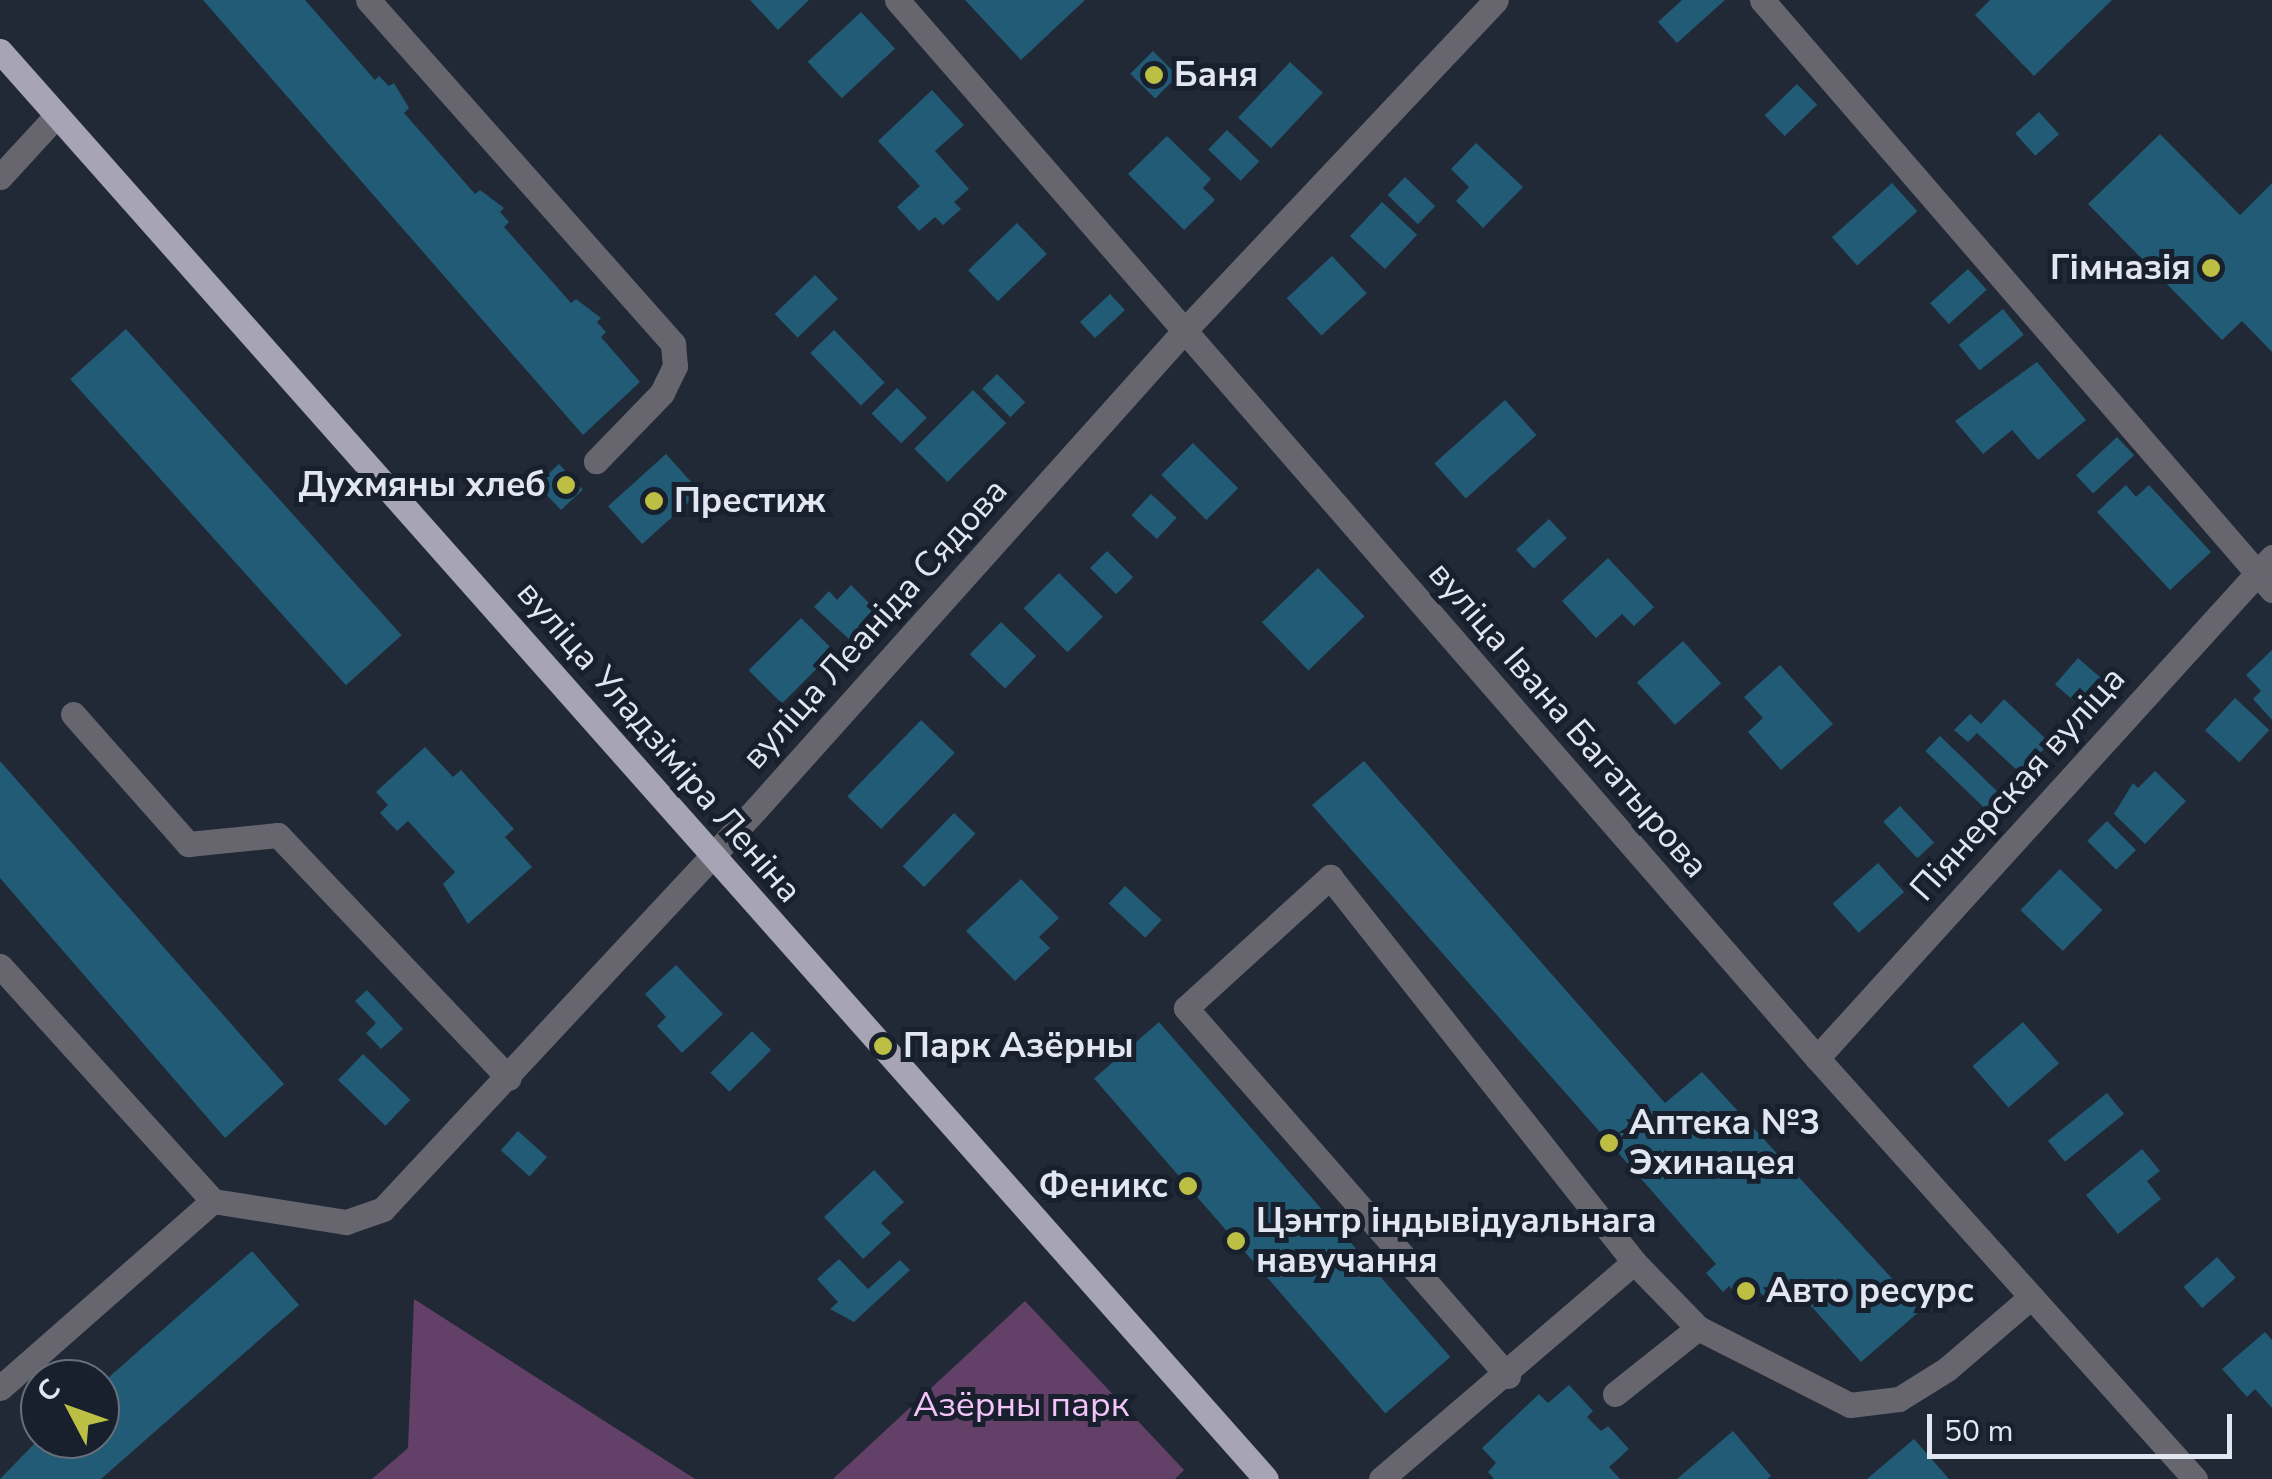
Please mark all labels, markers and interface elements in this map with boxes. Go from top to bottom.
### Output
place label: Баня [1174,54,1258,96]
marker: Баня [1143,64,1165,86]
place label: Гімназія [2050,247,2191,289]
marker: Гімназія [2200,257,2222,279]
place label: Духмяны хлеб [298,464,546,506]
street label: вуліца Леаніда Сядова [734,470,1016,778]
marker: Духмяны хлеб [555,474,577,496]
place label: Престиж [674,480,825,522]
marker: Престиж [643,490,665,512]
street label: вуліца Івана Багатырова [1419,553,1717,887]
street label: вуліца Уладзіміра Леніна [508,573,810,911]
street label: Піянерская вуліца [1902,658,2134,910]
place label: Парк Азёрны [903,1025,1134,1067]
marker: Парк Азёрны [872,1035,894,1057]
place label: Аптека №3 Эхинацея [1629,1102,1820,1184]
marker: Аптека №3 Эхинацея [1598,1132,1620,1154]
place label: Феникс [1039,1165,1168,1207]
marker: Феникс [1177,1175,1199,1197]
place label: Цэнтр індывідуальнага навучання [1256,1200,1657,1282]
marker: Цэнтр індывідуальнага навучання [1225,1230,1247,1252]
place label: Авто ресурс [1766,1270,1974,1312]
marker: Авто ресурс [1735,1280,1757,1302]
north arrow [20,1359,120,1459]
text: С [28,1371,69,1410]
park label: Азёрны парк [913,1384,1129,1426]
scale bar [1932,1394,2237,1456]
text: 50 m [1944,1411,2013,1452]

